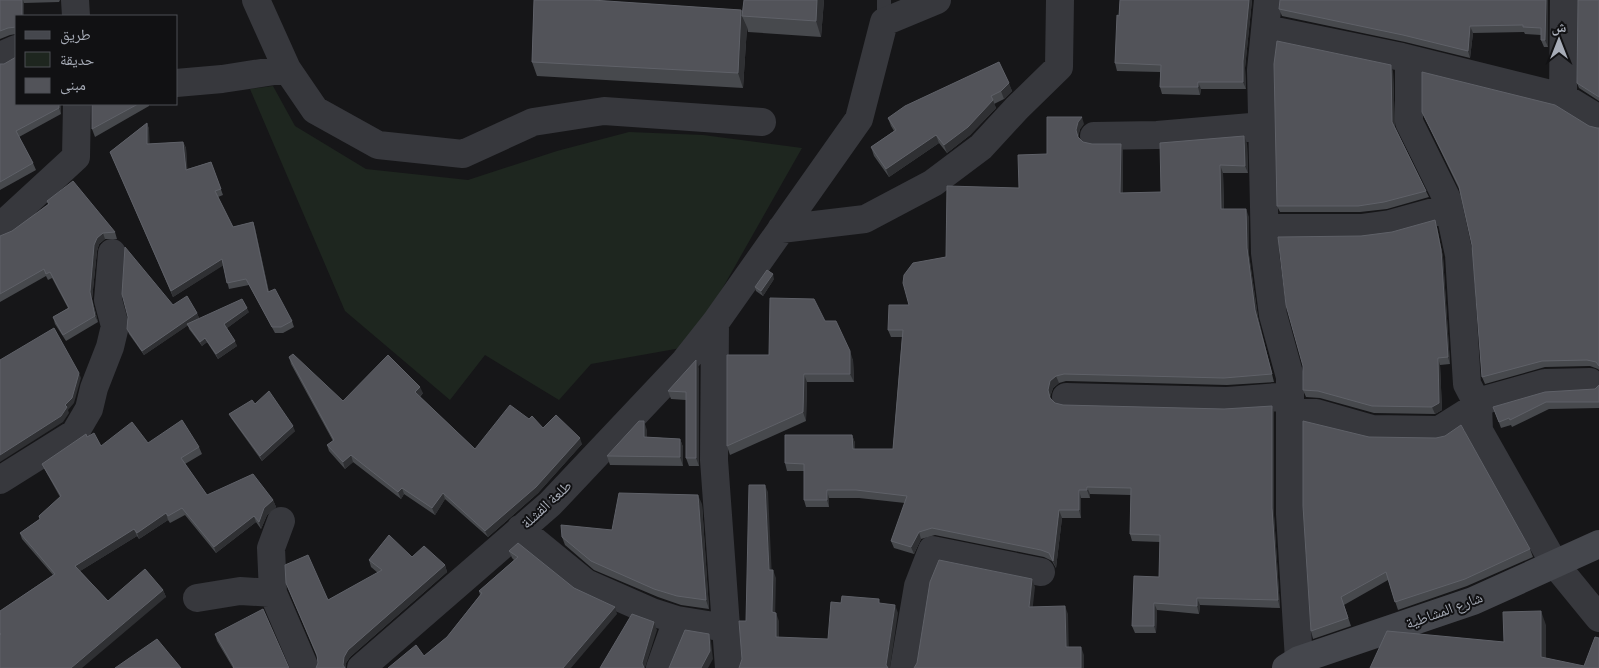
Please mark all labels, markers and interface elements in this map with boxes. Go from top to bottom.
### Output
legend [15,15,178,105]
north arrow [1534,15,1584,65]
text: ش [1552,18,1567,36]
text: طريق [60,25,91,45]
text: حديقة [60,50,95,69]
text: مبنى [60,75,86,95]
street label: طلعة القشلة [517,476,575,532]
street label: شارع المشاطية [1403,587,1486,634]

